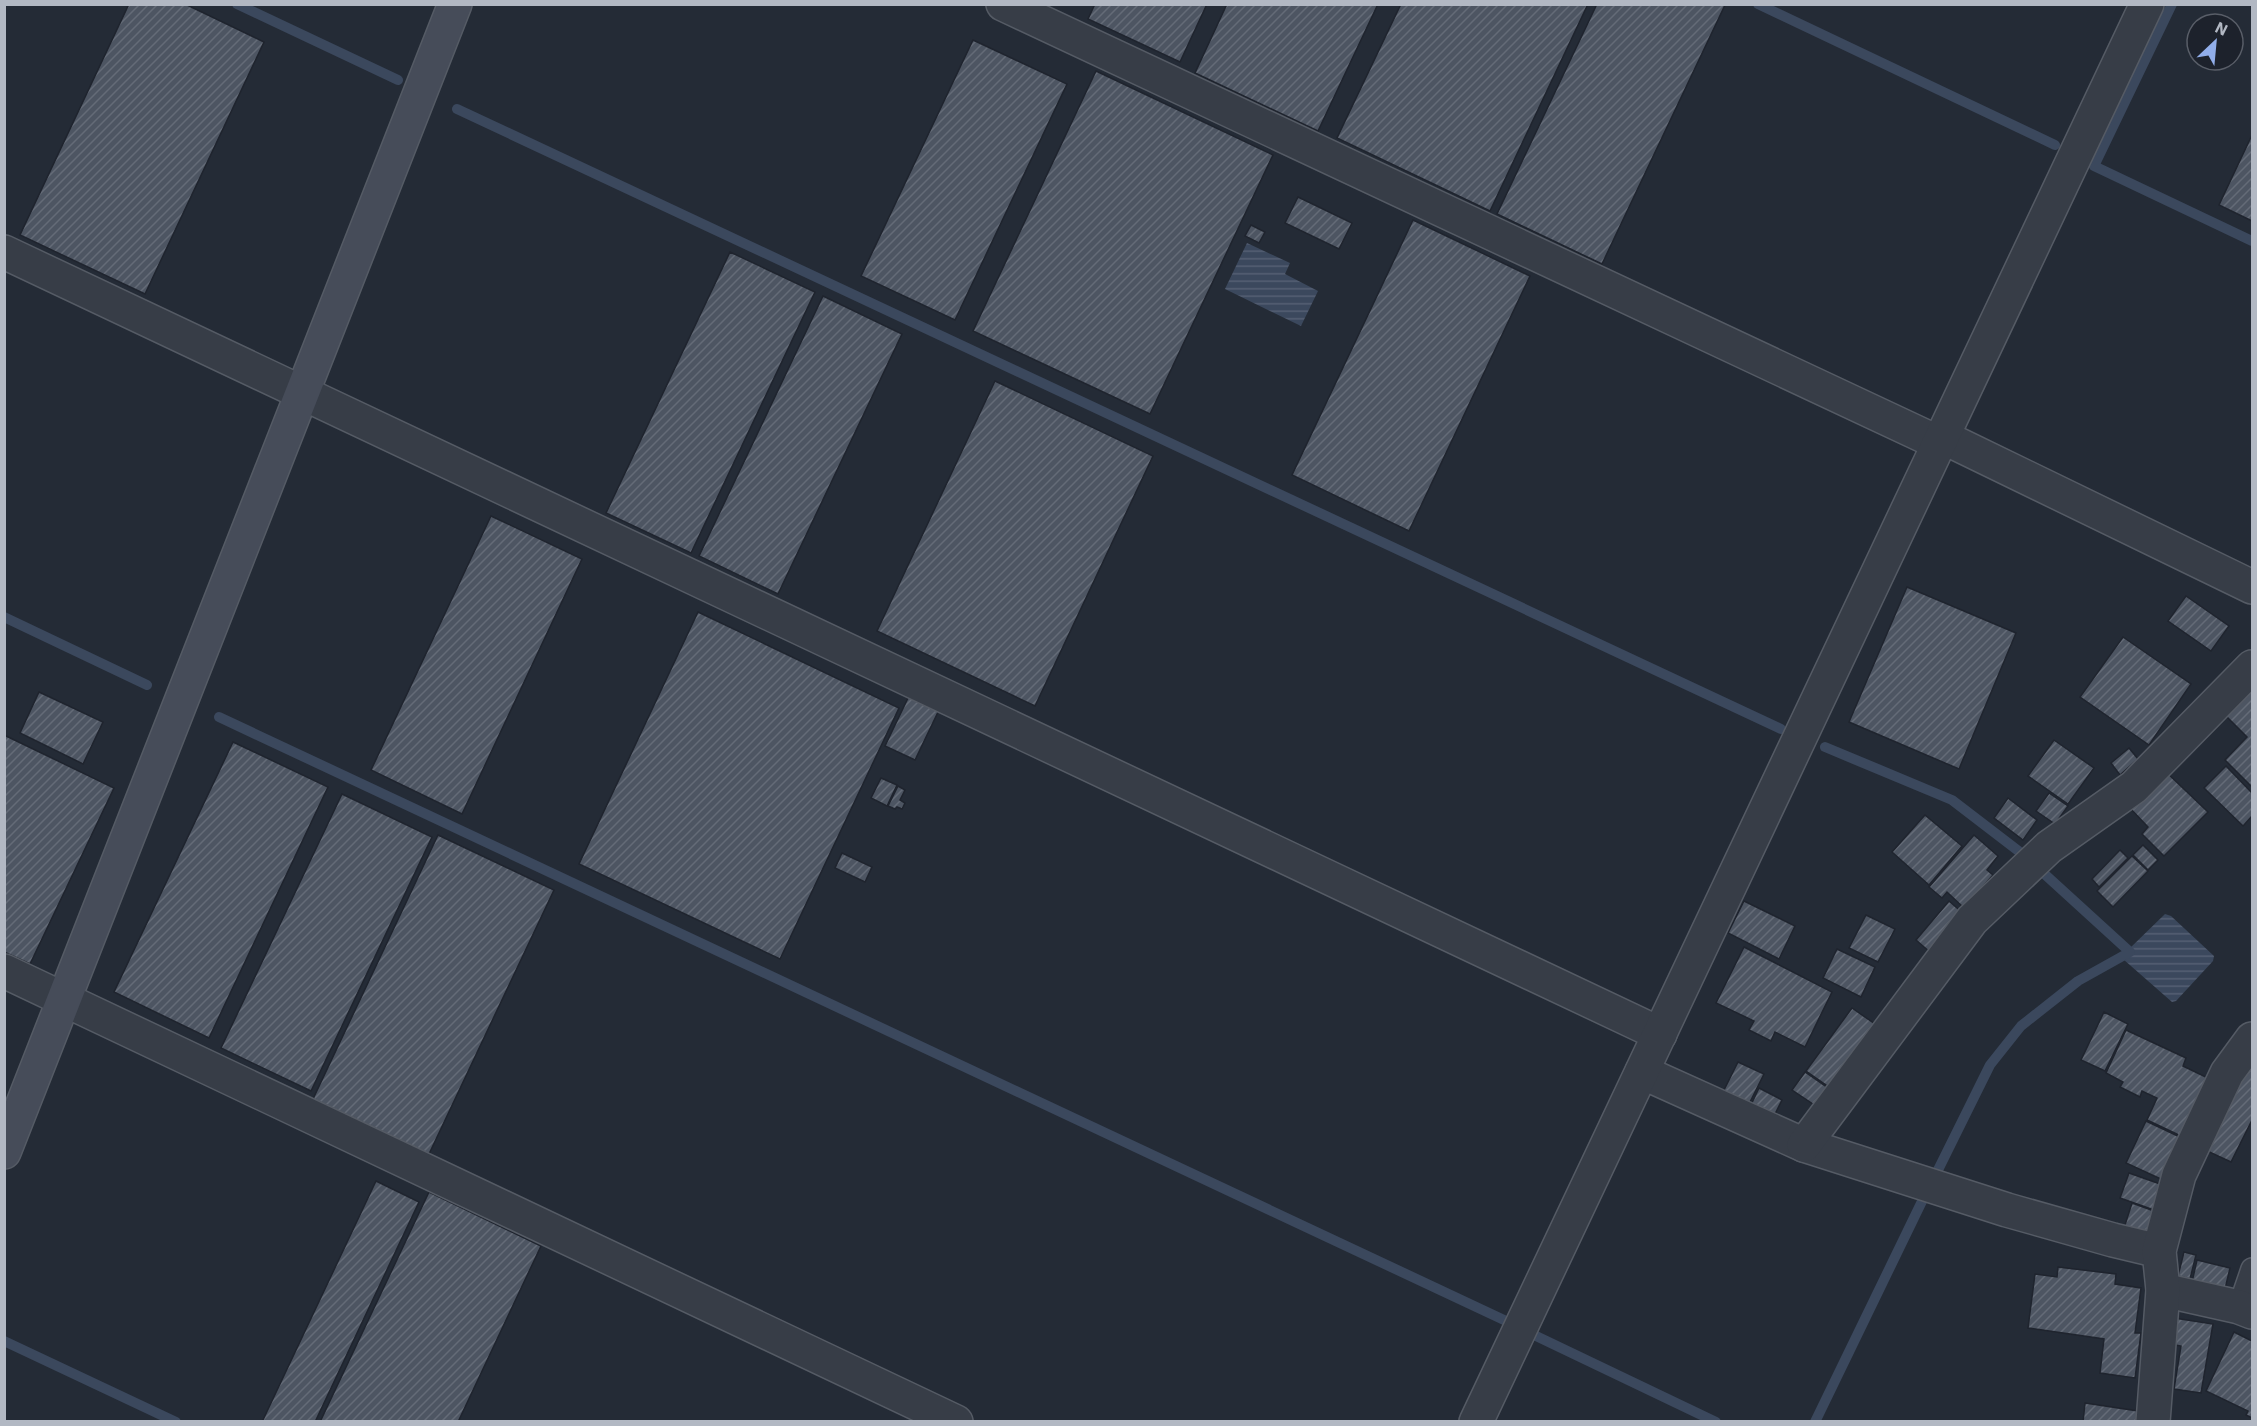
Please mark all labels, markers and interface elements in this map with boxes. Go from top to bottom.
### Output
north arrow [2185,12,2245,72]
text: N [2212,17,2231,40]

